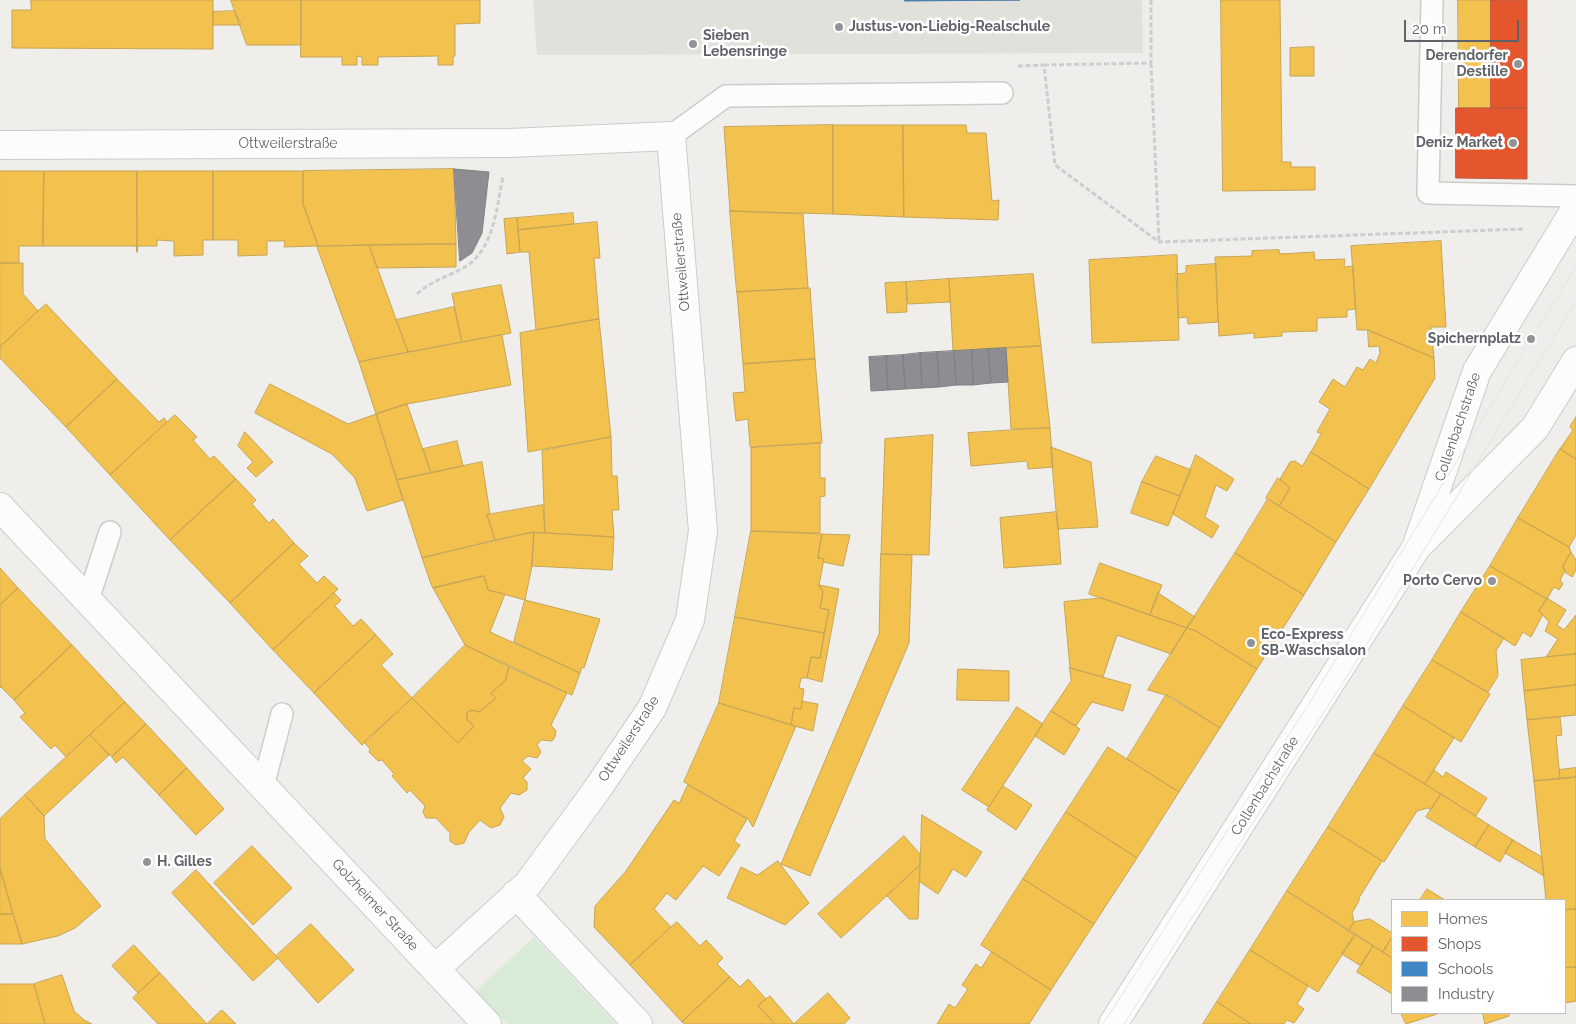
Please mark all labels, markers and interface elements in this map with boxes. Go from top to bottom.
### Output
scale bar [1406,10,1521,42]
place label: Justus-von-Liebig-Realschule [849,19,1050,35]
text: 20 m [1412,20,1447,38]
marker: Justus-von-Liebig-Realschule [833,21,845,33]
place label: Sieben Lebensringe [703,28,787,60]
marker: Sieben Lebensringe [687,38,699,50]
place label: Derendorfer Destille [1426,48,1508,80]
marker: Derendorfer Destille [1512,58,1524,70]
place label: Deniz Market [1416,135,1503,151]
street label: Ottweilerstraße [238,136,338,152]
marker: Deniz Market [1507,137,1519,149]
street label: Ottweilerstraße [668,212,694,312]
place label: Spichernplatz [1428,331,1521,347]
marker: Spichernplatz [1525,333,1537,345]
street label: Collenbachstraße [1432,370,1484,484]
place label: Porto Cervo [1403,573,1482,589]
marker: Porto Cervo [1486,575,1498,587]
place label: Eco-Express SB-Waschsalon [1261,627,1366,660]
marker: Eco-Express SB-Waschsalon [1245,637,1257,649]
street label: Ottweilerstraße [595,693,663,785]
street label: Collenbachstraße [1228,733,1302,839]
place label: H. Gilles [157,854,212,870]
marker: H. Gilles [141,856,153,868]
street label: Golzheimer Straße [328,856,422,954]
legend [1391,899,1566,1014]
text: Homes [1438,910,1488,928]
text: Shops [1438,935,1481,953]
text: Schools [1438,960,1493,978]
text: Industry [1438,985,1494,1003]

